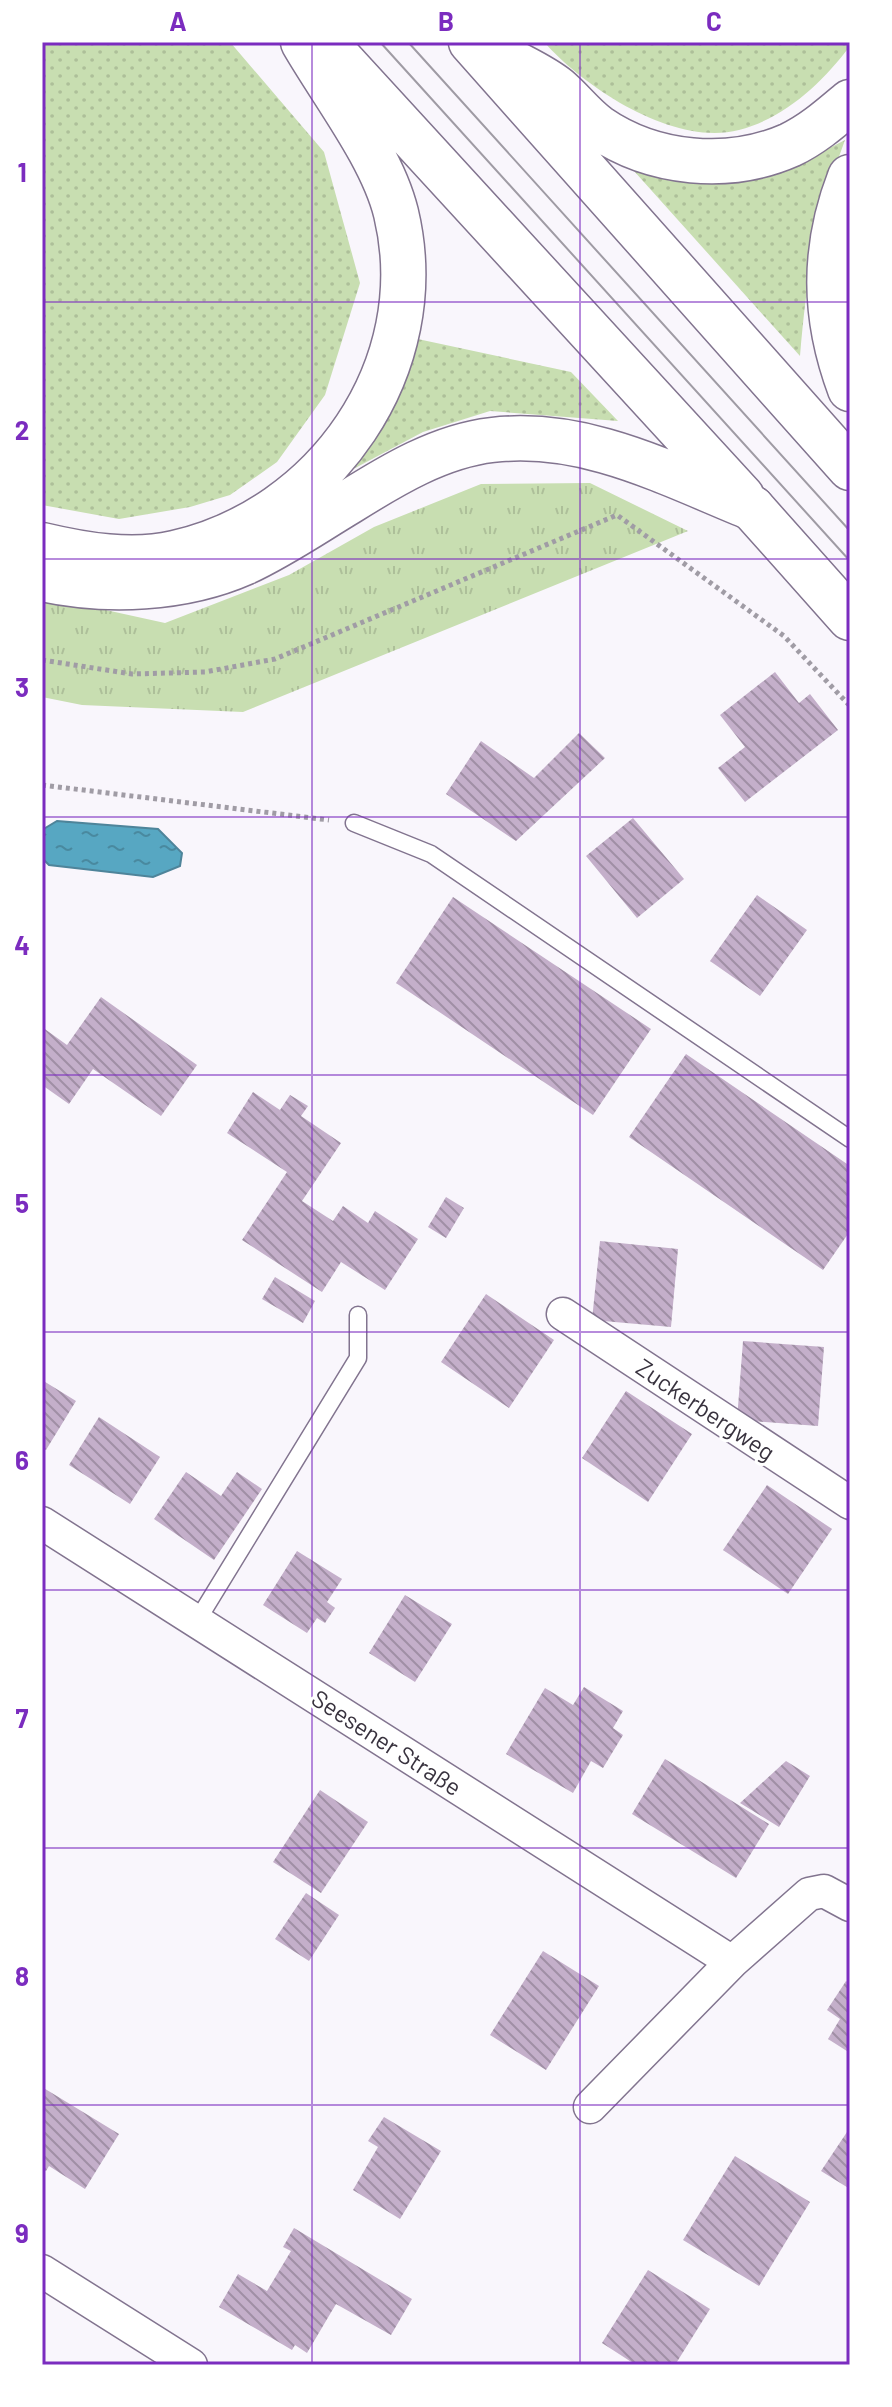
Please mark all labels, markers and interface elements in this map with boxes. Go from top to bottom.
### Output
text: A [169,5,187,36]
text: B [438,5,454,36]
text: C [706,5,722,36]
text: 1 [17,156,27,187]
text: 2 [15,414,29,445]
text: 3 [15,671,29,702]
text: 4 [14,929,30,960]
text: 5 [15,1187,29,1218]
street label: Zuckerbergweg [631,1352,781,1466]
text: 6 [15,1444,29,1475]
street label: Seesener Straße [307,1683,467,1801]
text: 7 [16,1702,29,1733]
text: 8 [15,1960,29,1991]
text: 9 [15,2217,29,2248]

